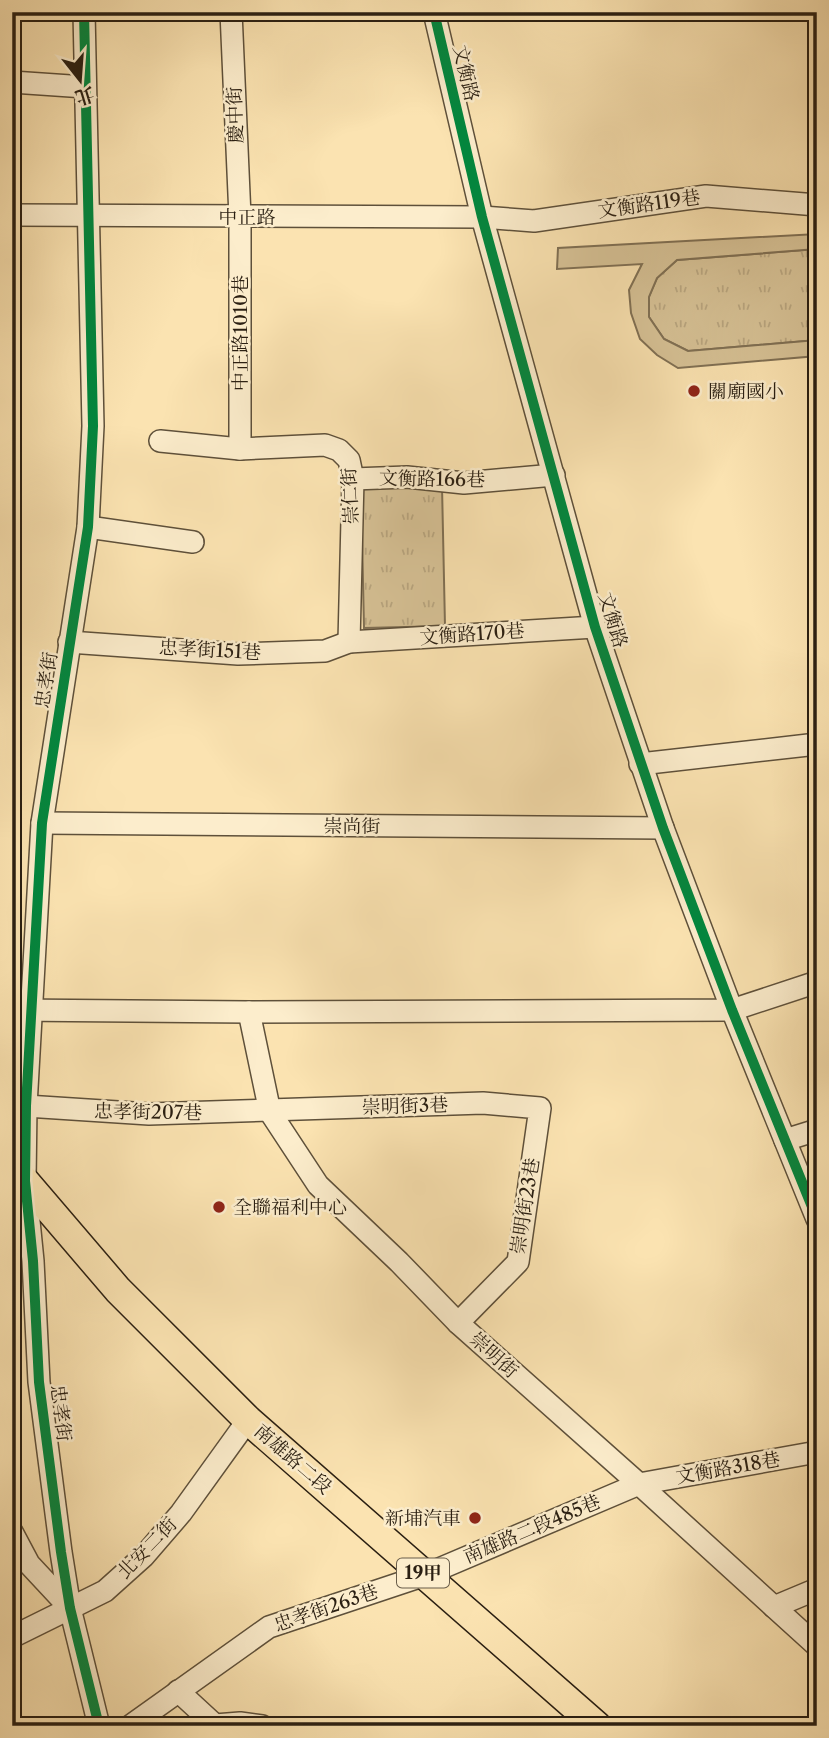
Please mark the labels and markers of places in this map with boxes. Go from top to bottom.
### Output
place label: 關廟國小 [708,380,784,403]
marker: 關廟國小 [686,383,702,399]
place label: 全聯福利中心 [233,1196,347,1219]
marker: 全聯福利中心 [211,1199,227,1215]
place label: 新埔汽車 [385,1507,461,1530]
marker: 新埔汽車 [467,1510,483,1526]

